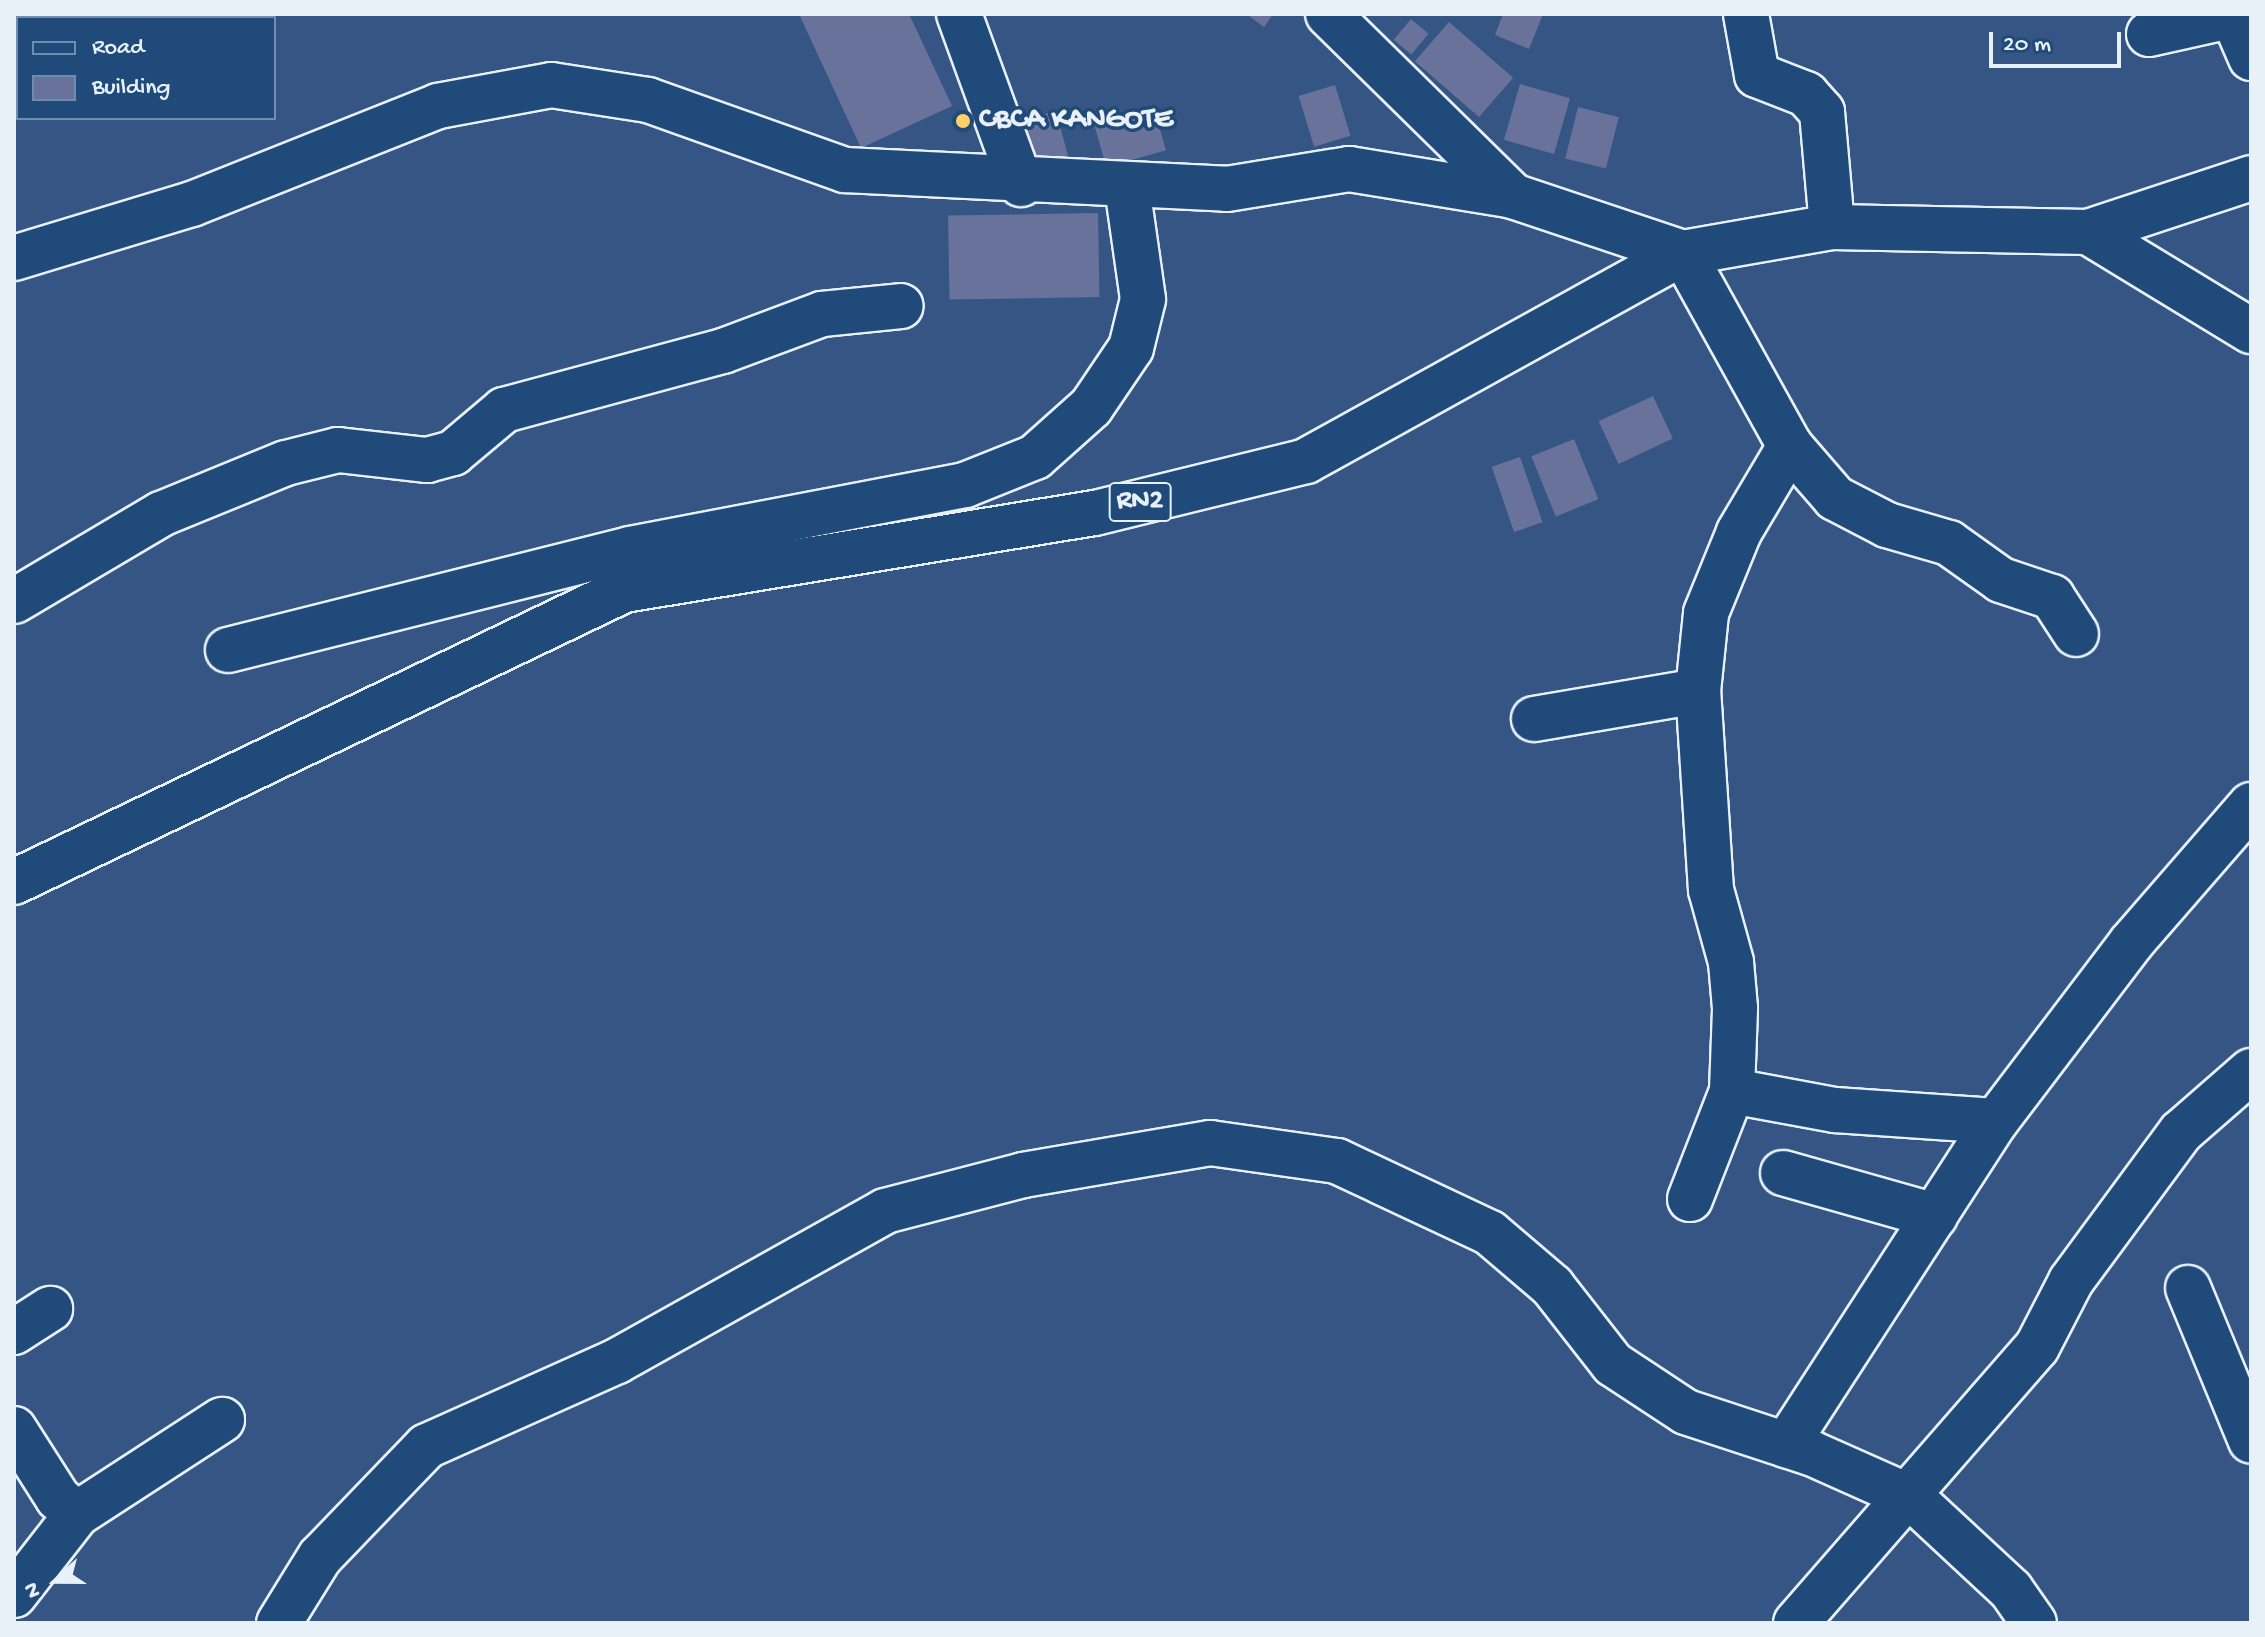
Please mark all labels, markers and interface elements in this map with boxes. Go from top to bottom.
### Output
legend [16,16,276,120]
scale bar [1993,16,2125,66]
text: 20 m [2003,31,2051,60]
text: Road [92,34,144,63]
text: Building [92,74,170,103]
place label: CBCA KANGOTE [979,103,1173,139]
marker: CBCA KANGOTE [954,112,972,130]
road number: RN2 [1108,478,1172,526]
north arrow [16,1541,96,1621]
text: N [19,1578,48,1601]

